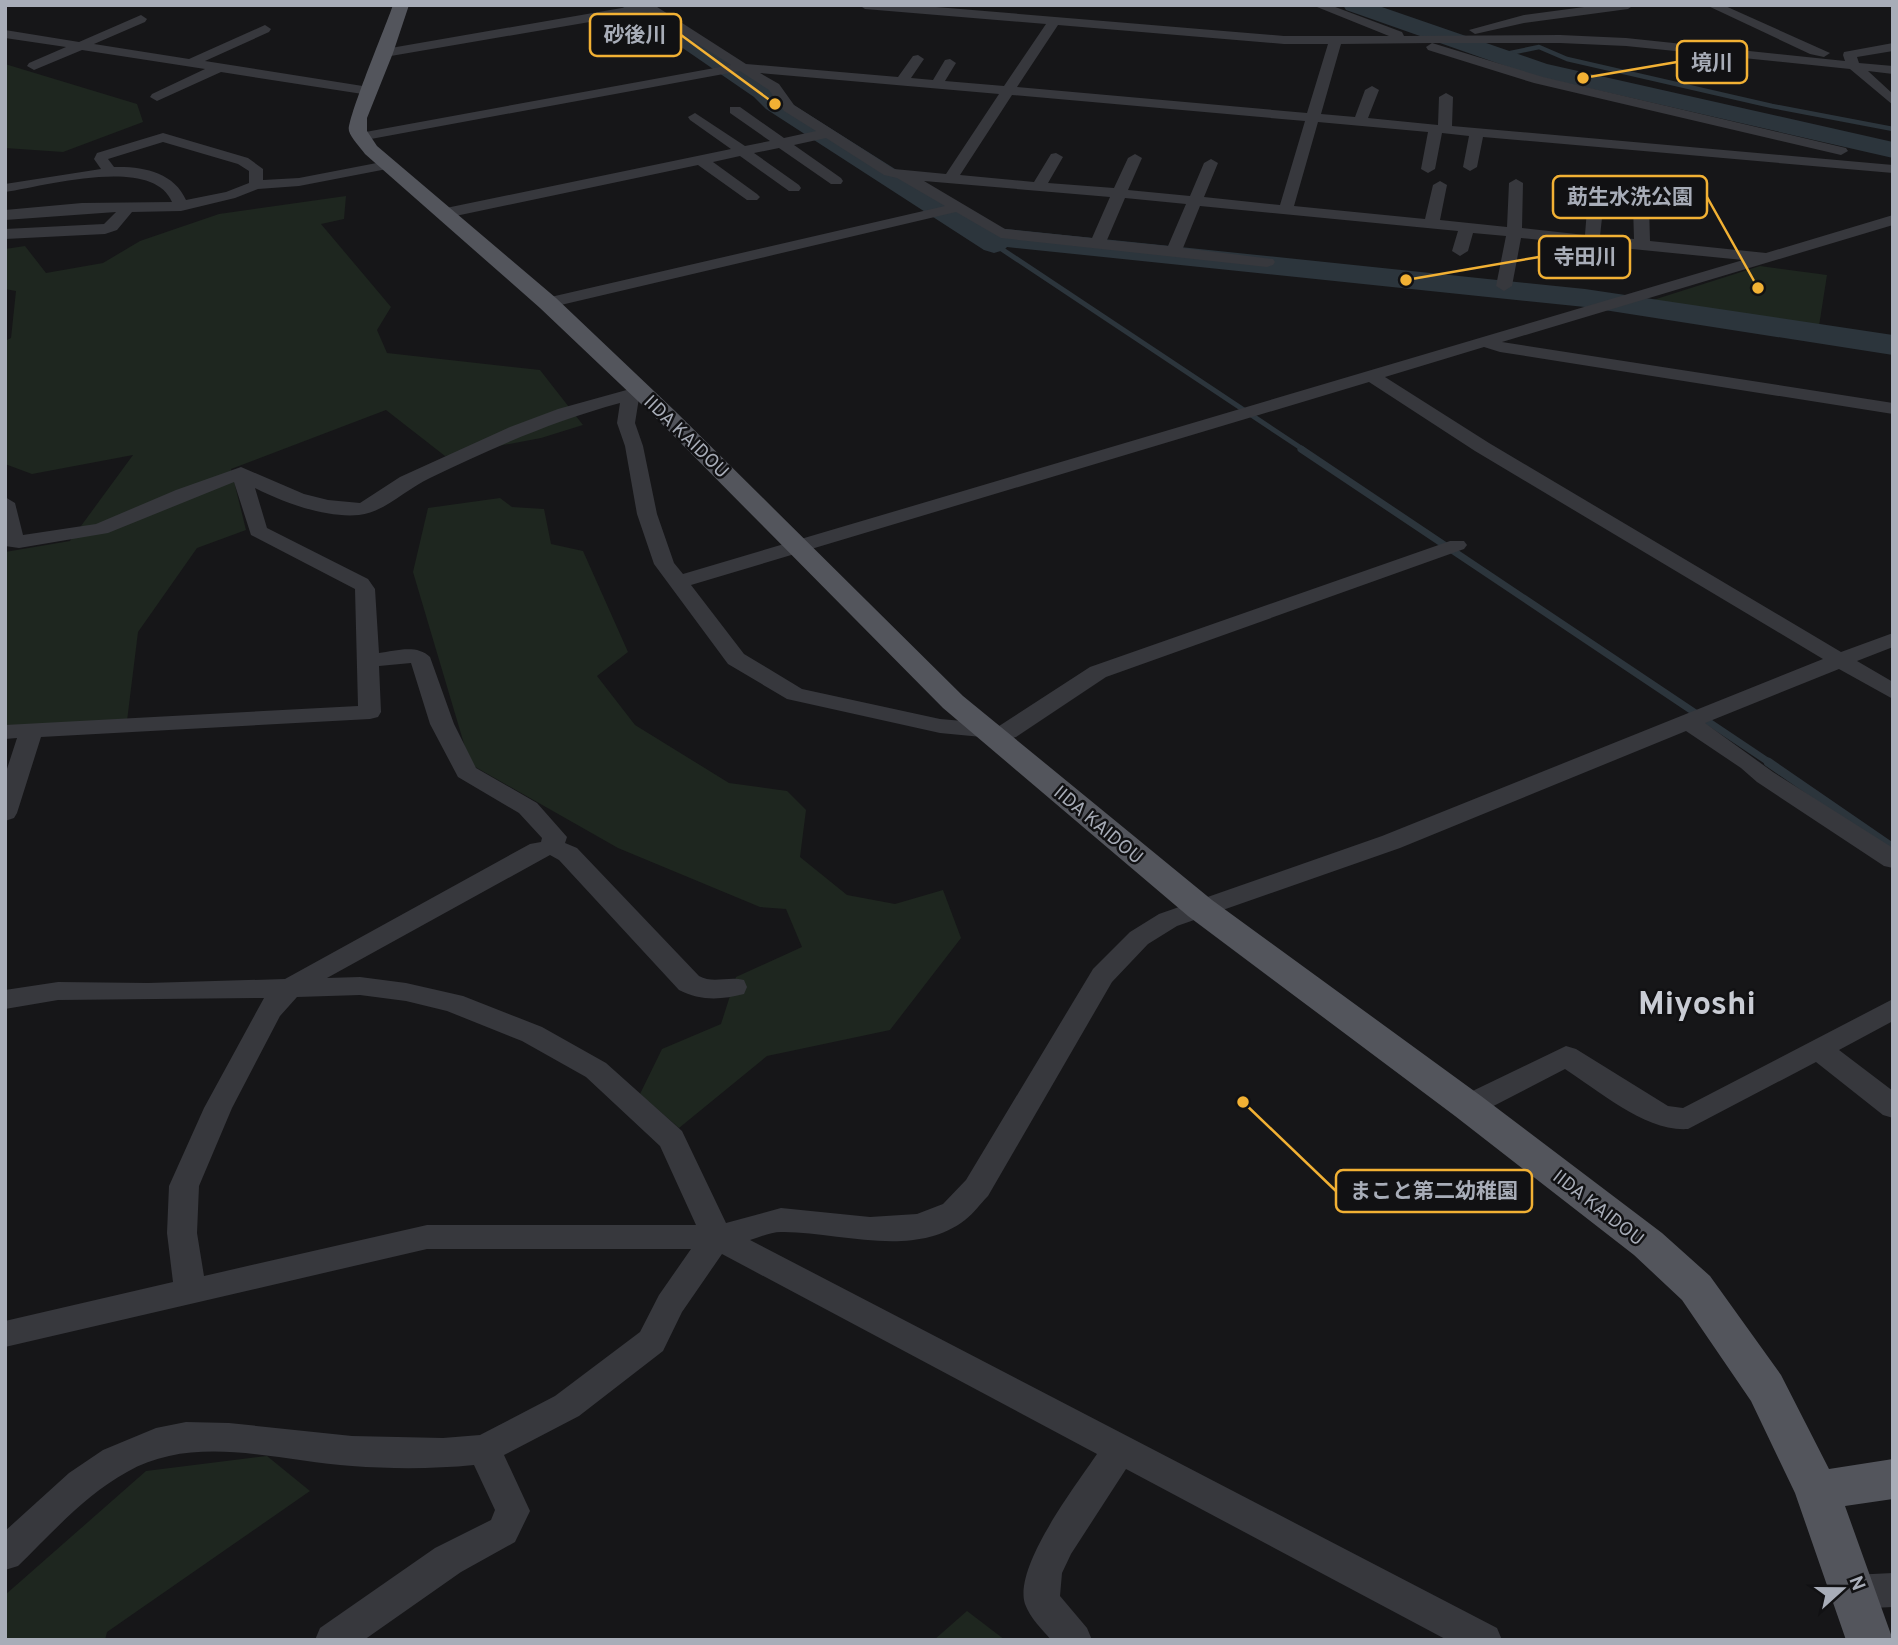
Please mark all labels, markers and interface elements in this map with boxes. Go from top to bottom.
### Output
callout: 砂後川 [590,14,681,56]
text: 砂後川 [604,23,667,50]
callout: 境川 [1677,41,1747,83]
text: 境川 [1691,51,1733,78]
callout: 莇生水洗公園 [1553,176,1707,218]
text: 莇生水洗公園 [1567,185,1693,212]
callout: 寺田川 [1539,236,1630,278]
text: 寺田川 [1554,245,1617,272]
street label: IIDA KAIDOU [638,391,733,484]
street label: IIDA KAIDOU [1048,781,1147,870]
district label: Miyoshi [1638,985,1756,1027]
street label: IIDA KAIDOU [1547,1165,1648,1252]
callout: まこと第二幼稚園 [1336,1170,1532,1212]
text: まこと第二幼稚園 [1350,1179,1518,1206]
north arrow [1807,1554,1877,1624]
text: N [1842,1573,1870,1594]

